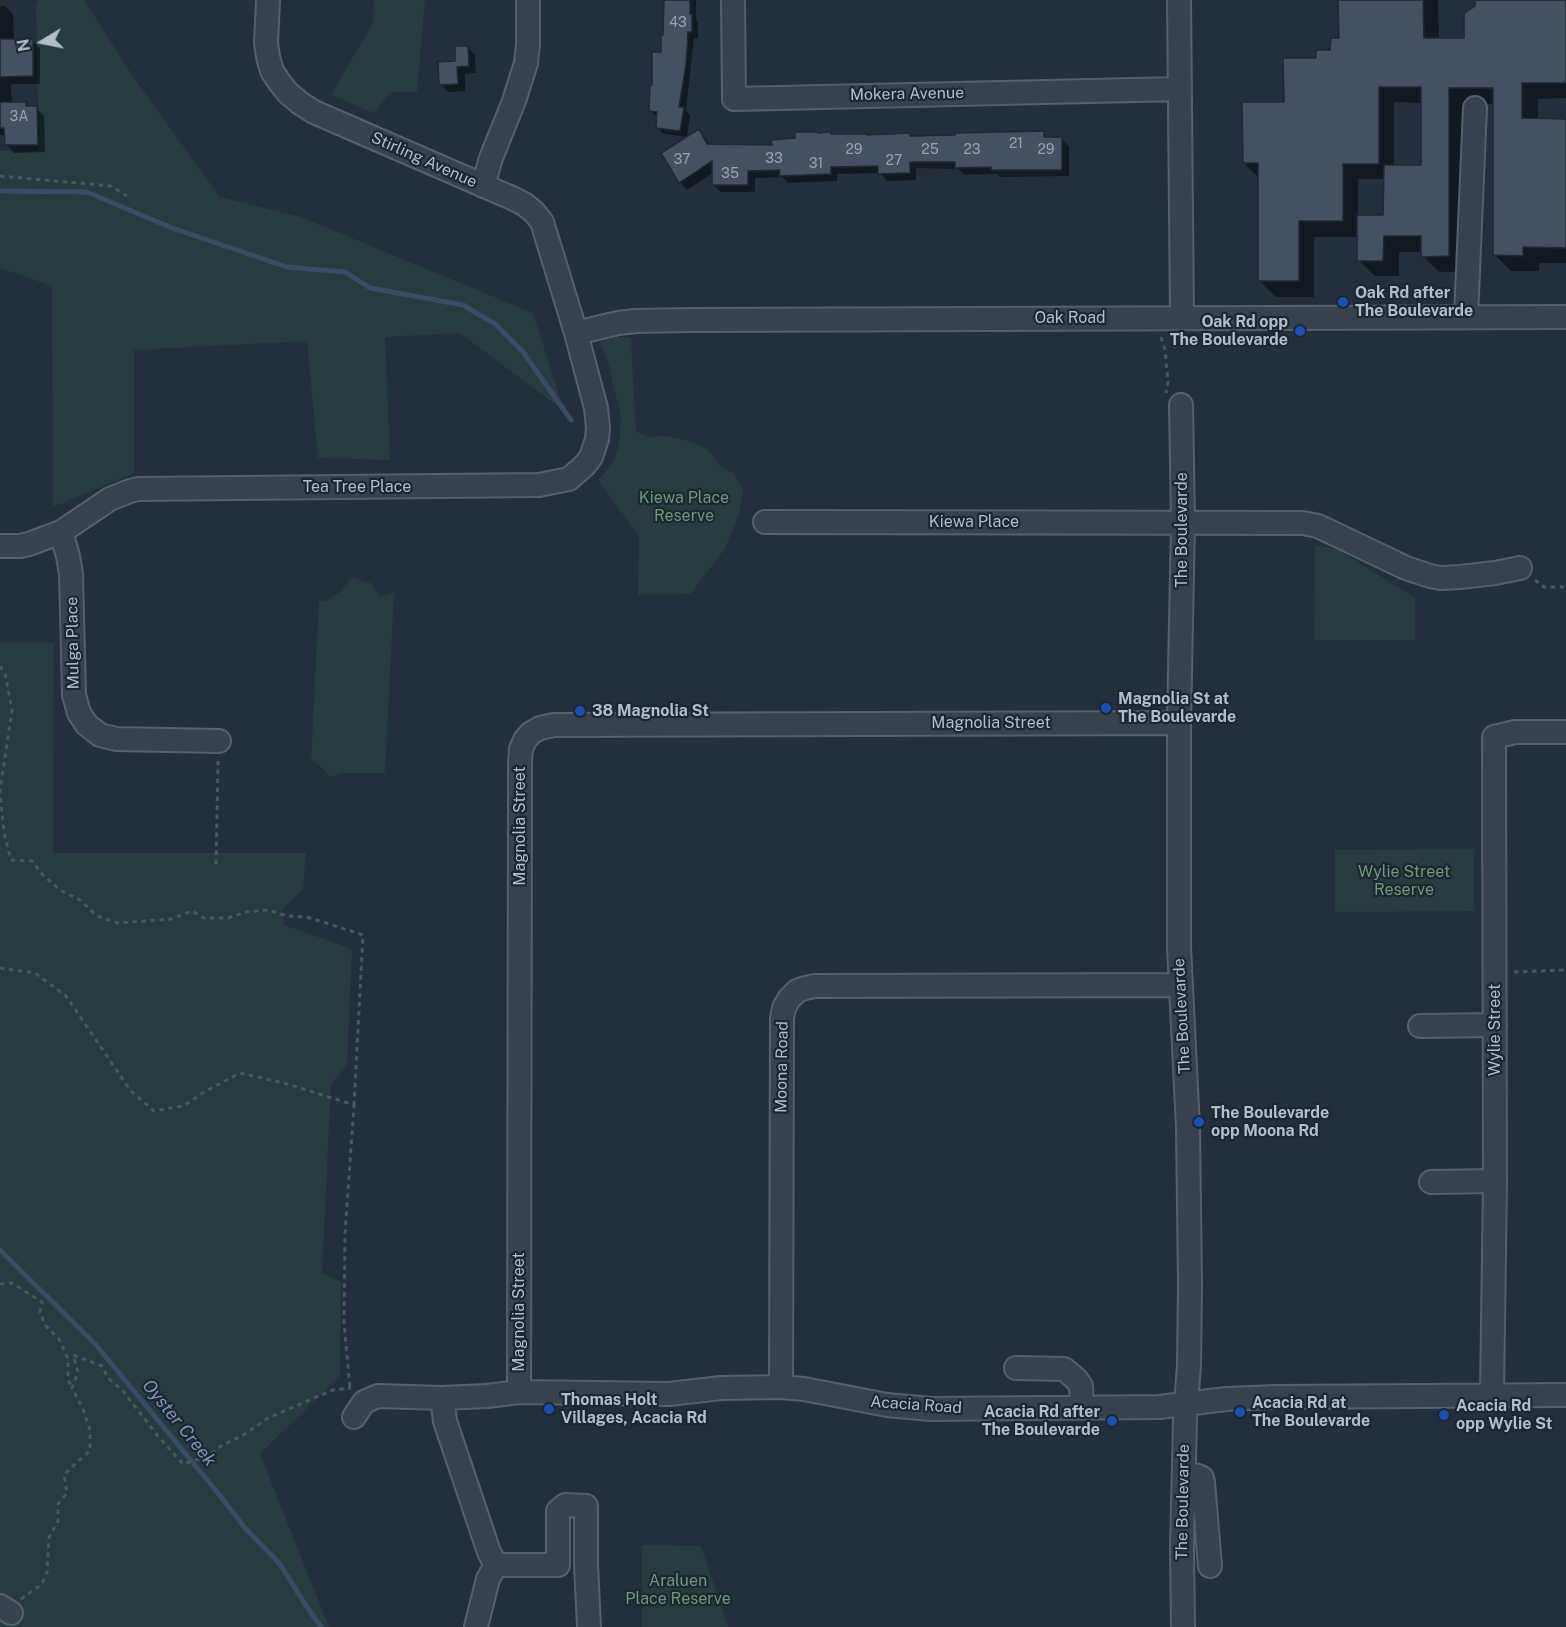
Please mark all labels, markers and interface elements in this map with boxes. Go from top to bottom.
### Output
north arrow [12,12,72,72]
house number: 43 [669,15,687,31]
text: N [13,37,34,53]
street label: Mokera Avenue [850,83,964,105]
house number: 3A [10,109,28,125]
street label: Stirling Avenue [368,128,480,192]
house number: 21 [1009,136,1023,152]
house number: 29 [845,142,863,158]
house number: 25 [921,142,939,158]
house number: 23 [963,142,981,158]
house number: 29 [1037,142,1055,158]
house number: 33 [765,151,783,167]
house number: 37 [674,152,690,168]
house number: 27 [886,153,902,169]
house number: 31 [809,156,823,172]
house number: 35 [721,166,739,182]
place label: Oak Rd after The Boulevarde [1355,283,1473,321]
marker: Oak Rd after The Boulevarde [1336,295,1350,309]
street label: Oak Road [1034,308,1106,328]
place label: Oak Rd opp The Boulevarde [1170,312,1288,350]
marker: Oak Rd opp The Boulevarde [1293,324,1307,338]
street label: The Boulevarde [1172,472,1192,588]
street label: Tea Tree Place [303,477,411,497]
park label: Kiewa Place Reserve [639,488,729,526]
street label: Kiewa Place [929,512,1019,532]
street label: Mulga Place [63,597,83,689]
place label: Magnolia St at The Boulevarde [1118,689,1236,727]
place label: 38 Magnolia St [592,701,709,721]
marker: Magnolia St at The Boulevarde [1099,701,1113,715]
marker: 38 Magnolia St [573,704,587,718]
street label: Magnolia Street [931,713,1051,733]
street label: Magnolia Street [510,766,530,886]
park label: Wylie Street Reserve [1358,862,1450,900]
street label: The Boulevarde [1169,958,1195,1074]
street label: Wylie Street [1485,984,1505,1076]
street label: Moona Road [772,1021,792,1113]
place label: The Boulevarde opp Moona Rd [1211,1103,1329,1141]
marker: The Boulevarde opp Moona Rd [1192,1115,1206,1129]
street label: Magnolia Street [509,1252,529,1372]
water label: Oyster Creek [137,1375,221,1471]
place label: Thomas Holt Villages, Acacia Rd [561,1390,707,1428]
street label: Acacia Road [870,1392,962,1418]
place label: Acacia Rd at The Boulevarde [1252,1393,1370,1431]
place label: Acacia Rd opp Wylie St [1456,1396,1553,1434]
marker: Thomas Holt Villages, Acacia Rd [542,1402,556,1416]
place label: Acacia Rd after The Boulevarde [982,1402,1100,1440]
marker: Acacia Rd at The Boulevarde [1233,1405,1247,1419]
marker: Acacia Rd opp Wylie St [1437,1408,1451,1422]
marker: Acacia Rd after The Boulevarde [1105,1414,1119,1428]
street label: The Boulevarde [1172,1444,1194,1560]
park label: Araluen Place Reserve [625,1571,731,1609]

